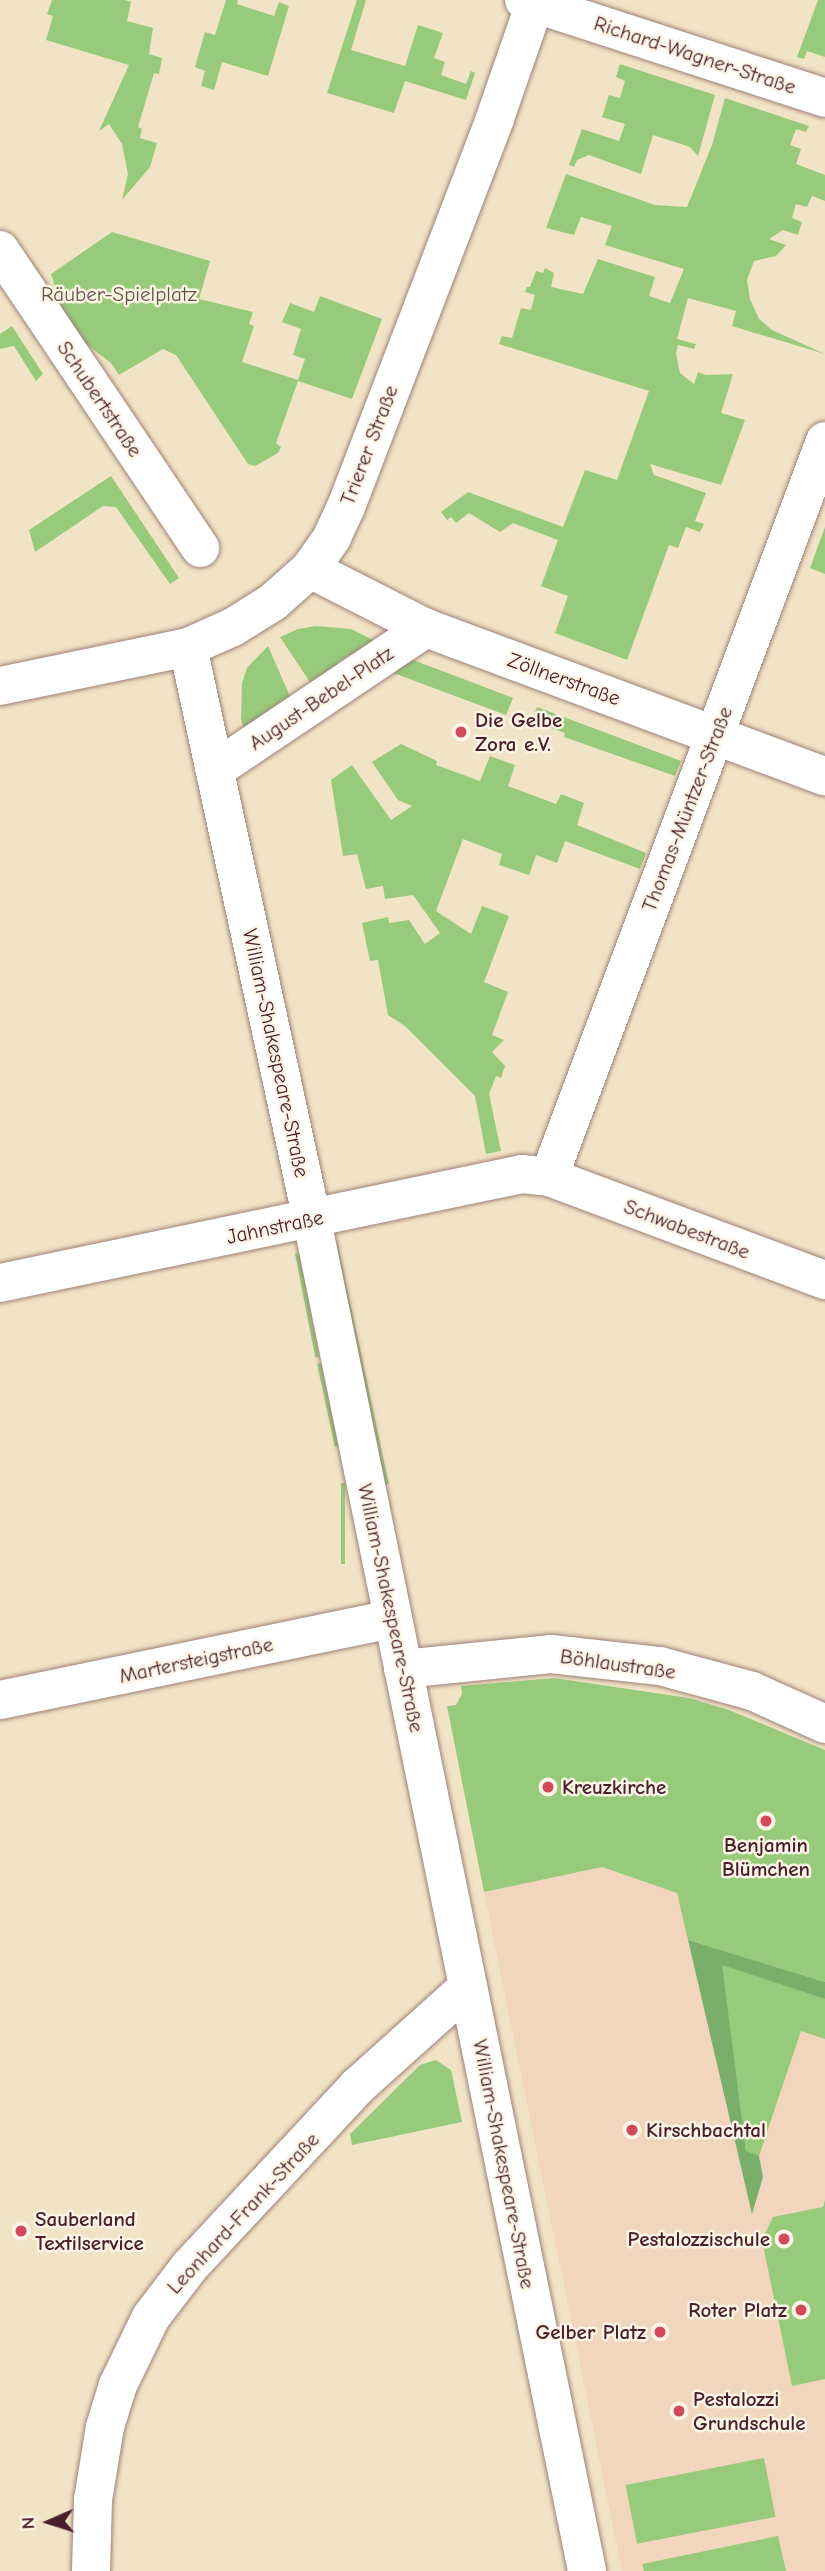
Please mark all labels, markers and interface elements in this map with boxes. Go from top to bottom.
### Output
street label: Richard-Wagner-Straße [591,10,799,100]
park label: Räuber-Spielplatz [41,281,197,307]
street label: Schubertstraße [52,336,148,462]
street label: Trierer Straße [335,382,403,508]
street label: August-Bebel-Platz [244,640,398,756]
street label: Zöllnerstraße [504,647,624,711]
street label: Thomas-Müntzer-Straße [636,703,738,915]
place label: Die Gelbe Zora e.V. [475,707,562,757]
marker: Die Gelbe Zora e.V. [453,724,469,740]
street label: William-Shakespeare-Straße [237,926,315,1180]
street label: Schwabestraße [620,1193,754,1265]
street label: Jahnstraße [224,1204,326,1250]
street label: William-Shakespeare-Straße [352,1481,430,1735]
street label: Martersteigstraße [117,1631,275,1689]
street label: Böhlaustraße [558,1643,678,1685]
place label: Kreuzkirche [562,1774,666,1800]
marker: Kreuzkirche [540,1779,556,1795]
marker: Benjamin Blümchen [758,1813,774,1829]
place label: Benjamin Blümchen [722,1832,810,1882]
street label: William-Shakespeare-Straße [467,2037,541,2291]
place label: Kirschbachtal [646,2117,766,2143]
marker: Kirschbachtal [624,2122,640,2138]
street label: Leonhard-Frank-Straße [162,2127,324,2299]
place label: Sauberland Textilservice [35,2206,144,2256]
marker: Sauberland Textilservice [13,2223,29,2239]
place label: Pestalozzischule [628,2226,770,2252]
marker: Pestalozzischule [776,2231,792,2247]
place label: Roter Platz [688,2297,787,2323]
marker: Roter Platz [793,2302,809,2318]
place label: Gelber Platz [535,2319,646,2345]
marker: Gelber Platz [652,2324,668,2340]
place label: Pestalozzi Grundschule [693,2386,806,2436]
marker: Pestalozzi Grundschule [671,2403,687,2419]
north arrow [14,2487,84,2557]
text: N [17,2516,39,2530]

